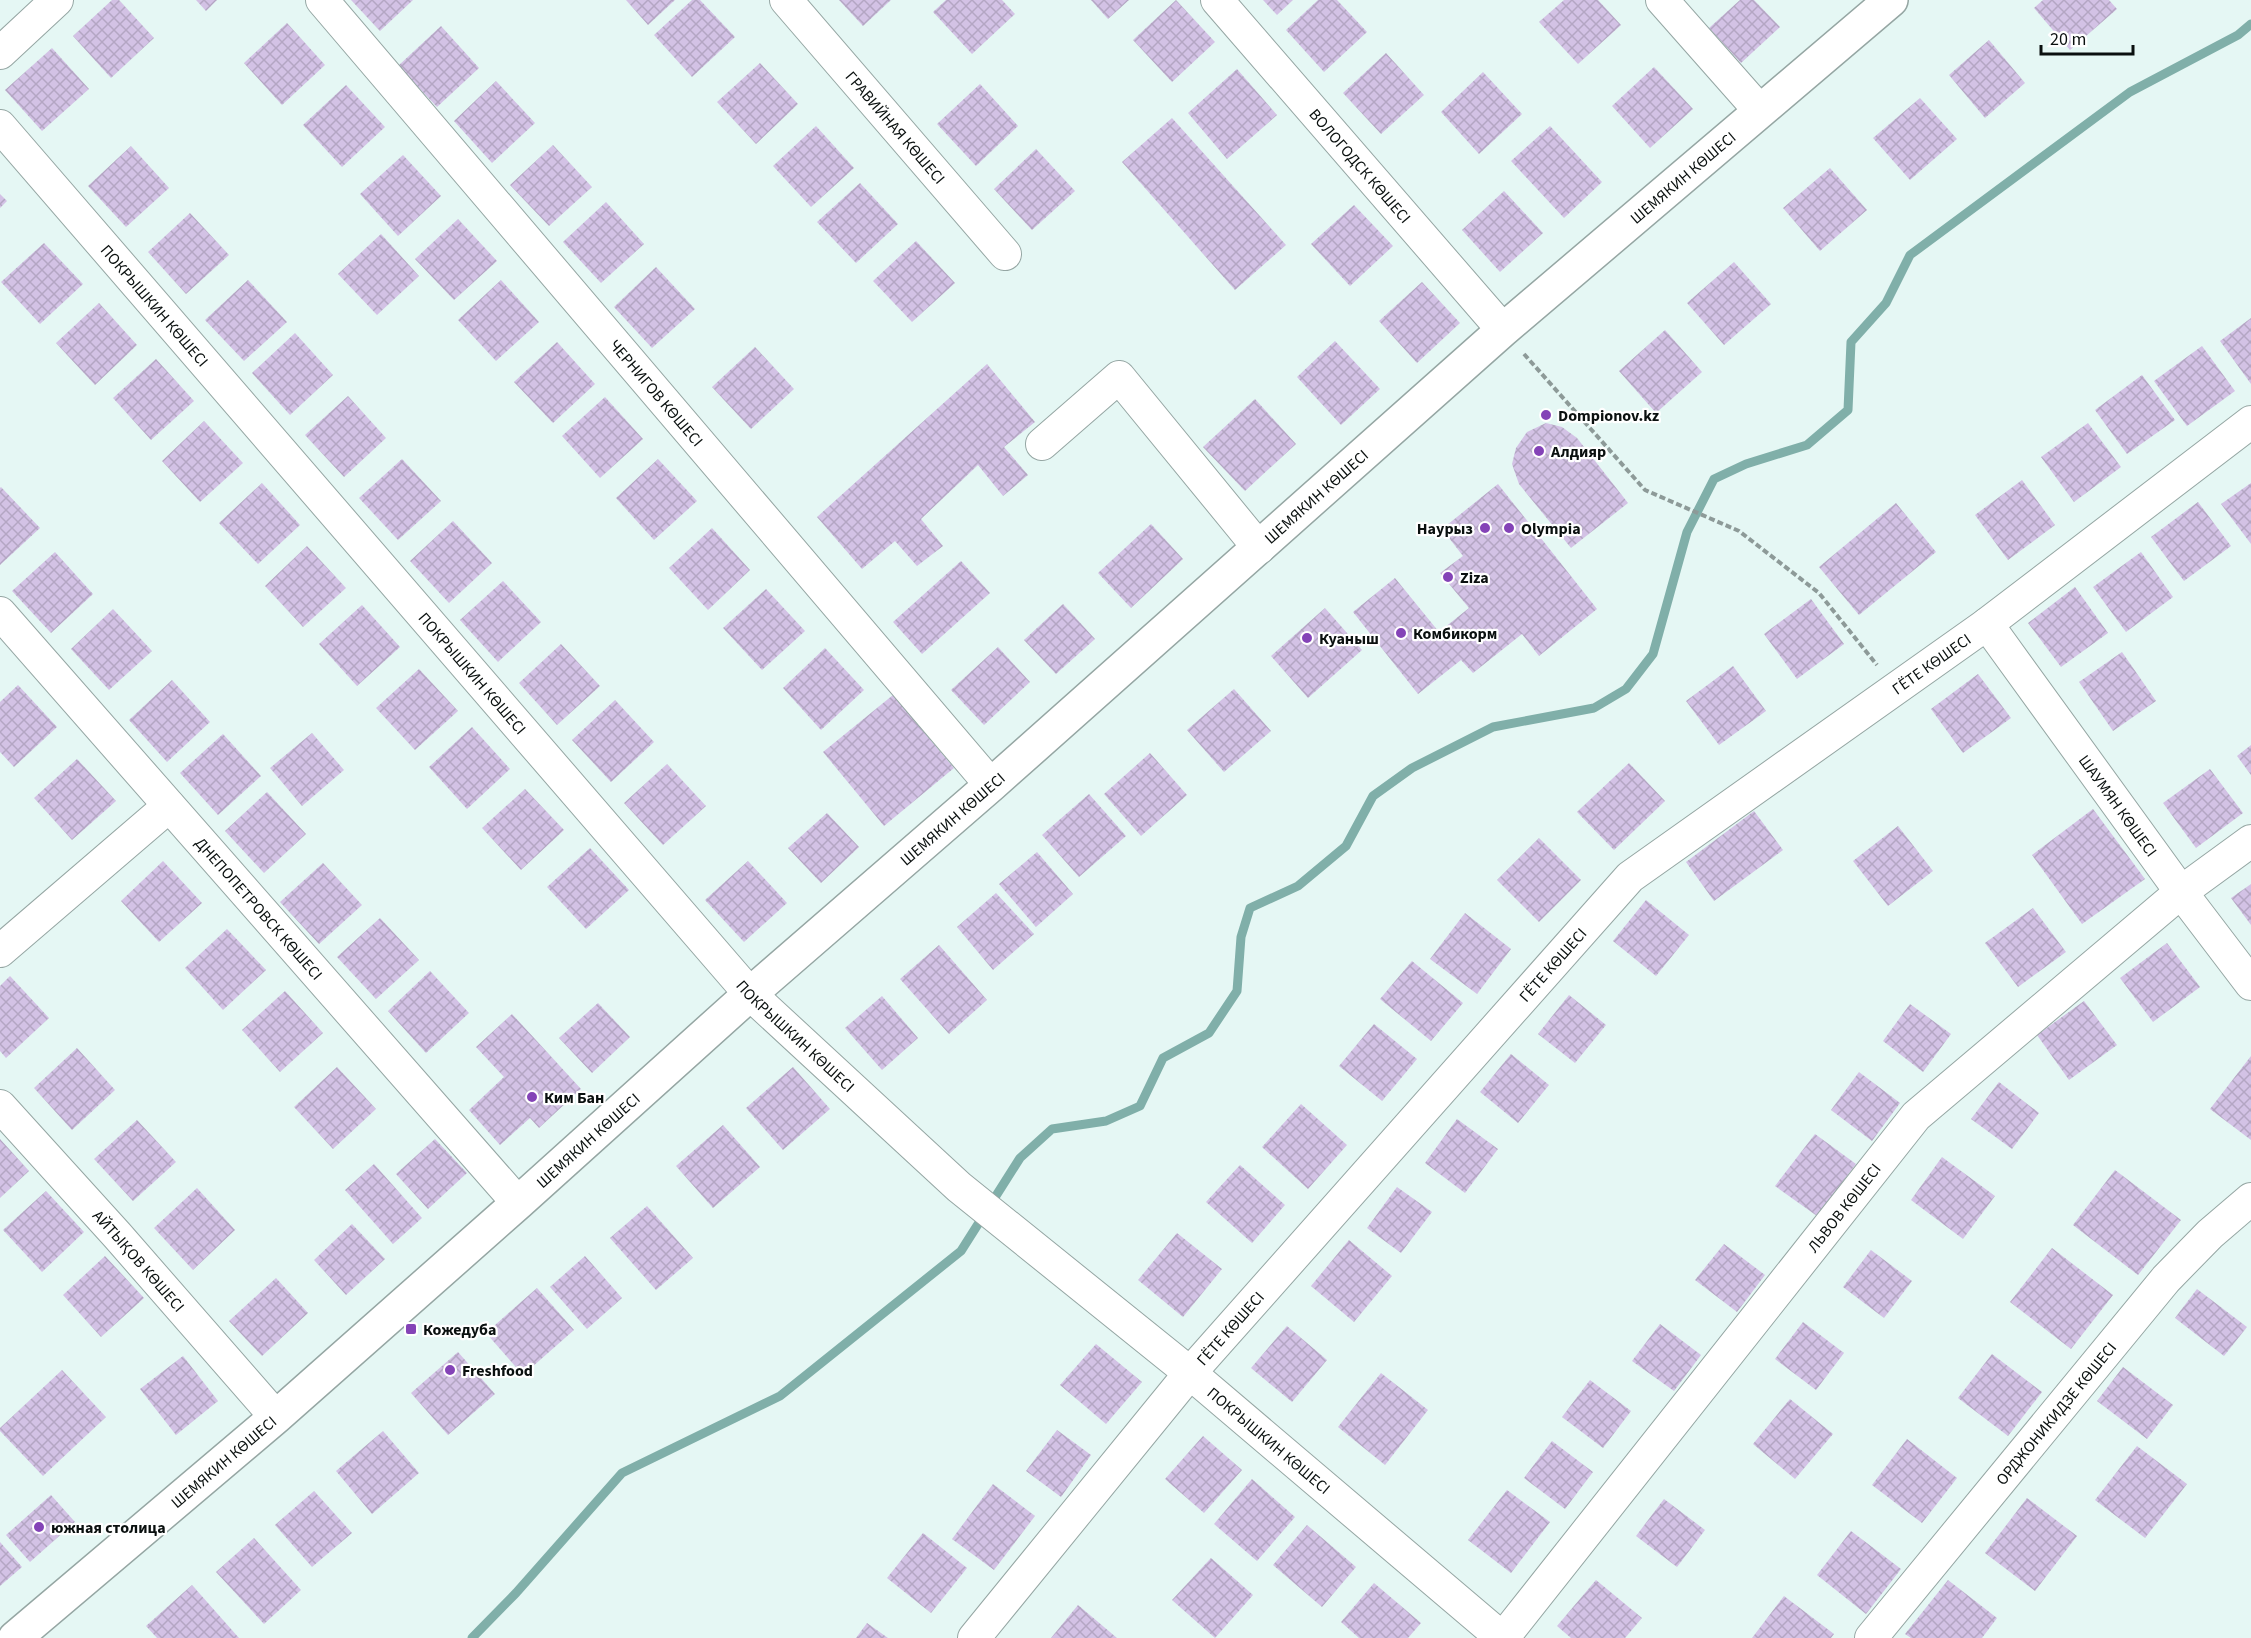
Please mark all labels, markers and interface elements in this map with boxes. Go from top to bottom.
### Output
scale bar [2041,18,2132,56]
text: 20 m [2050,27,2086,52]
street label: ГРАВИЙНАЯ КӨШЕСІ [840,67,950,189]
street label: ВОЛОГОДСК КӨШЕСІ [1304,104,1416,228]
street label: ШЕМЯКИН КӨШЕСІ [1626,127,1741,229]
street label: ПОКРЫШКИН КӨШЕСІ [95,240,213,372]
street label: ЧЕРНИГОВ КӨШЕСІ [604,335,708,452]
place label: Dompionov.kz [1558,405,1659,427]
marker: Dompionov.kz [1539,408,1553,422]
place label: Алдияр [1550,441,1606,463]
marker: Алдияр [1532,444,1546,458]
street label: ШЕМЯКИН КӨШЕСІ [1260,445,1373,549]
place label: Наурыз [1417,518,1473,540]
place label: Olympia [1521,518,1581,540]
marker: Наурыз [1478,521,1492,535]
marker: Olympia [1502,521,1516,535]
place label: Ziza [1460,567,1489,589]
marker: Ziza [1441,570,1455,584]
street label: ПОКРЫШКИН КӨШЕСІ [413,608,531,740]
place label: Комбикорм [1413,623,1497,645]
marker: Комбикорм [1394,626,1408,640]
place label: Куаныш [1319,628,1379,650]
street label: ГЁТЕ КӨШЕСІ [1888,629,1976,700]
marker: Куаныш [1300,631,1314,645]
street label: ШАУМЯН КӨШЕСІ [2073,751,2162,862]
street label: ШЕМЯКИН КӨШЕСІ [896,768,1010,871]
street label: ДНЕПОПЕТРОВСК КӨШЕСІ [190,833,327,985]
street label: ГЁТЕ КӨШЕСІ [1514,923,1592,1007]
street label: ПОКРЫШКИН КӨШЕСІ [731,976,859,1097]
place label: Ким Бан [544,1087,604,1109]
street label: ШЕМЯКИН КӨШЕСІ [532,1088,645,1193]
marker: Ким Бан [525,1090,539,1104]
street label: ЛЬВОВ КӨШЕСІ [1802,1159,1886,1257]
street label: АЙТЫҚОВ КӨШЕСІ [87,1205,189,1317]
street label: ГЁТЕ КӨШЕСІ [1192,1287,1269,1370]
place label: Кожедуба [423,1319,496,1341]
marker: Кожедуба [404,1322,418,1336]
street label: ОРДЖОНИКИДЗЕ КӨШЕСІ [1991,1338,2122,1490]
place label: Freshfood [462,1360,533,1382]
marker: Freshfood [443,1363,457,1377]
street label: ПОКРЫШКИН КӨШЕСІ [1202,1382,1335,1500]
street label: ШЕМЯКИН КӨШЕСІ [166,1411,282,1514]
place label: южная столица [51,1517,166,1539]
marker: южная столица [32,1520,46,1534]

